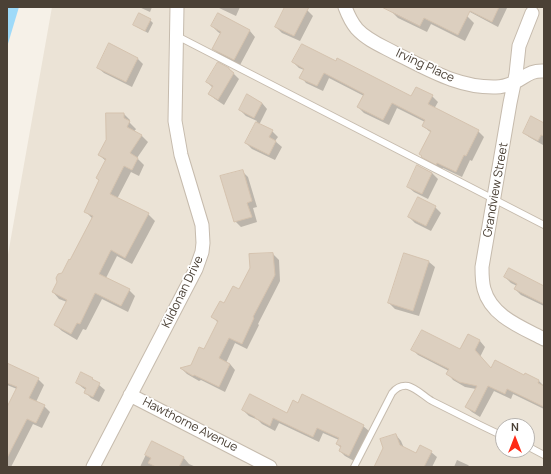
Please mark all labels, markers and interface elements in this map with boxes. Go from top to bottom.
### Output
street label: Irving Place [393,46,457,86]
street label: Grandview Street [481,142,511,238]
street label: Kildonan Drive [159,254,207,330]
street label: Hawthorne Avenue [140,395,240,455]
north arrow [495,418,535,458]
text: N [511,419,519,434]

